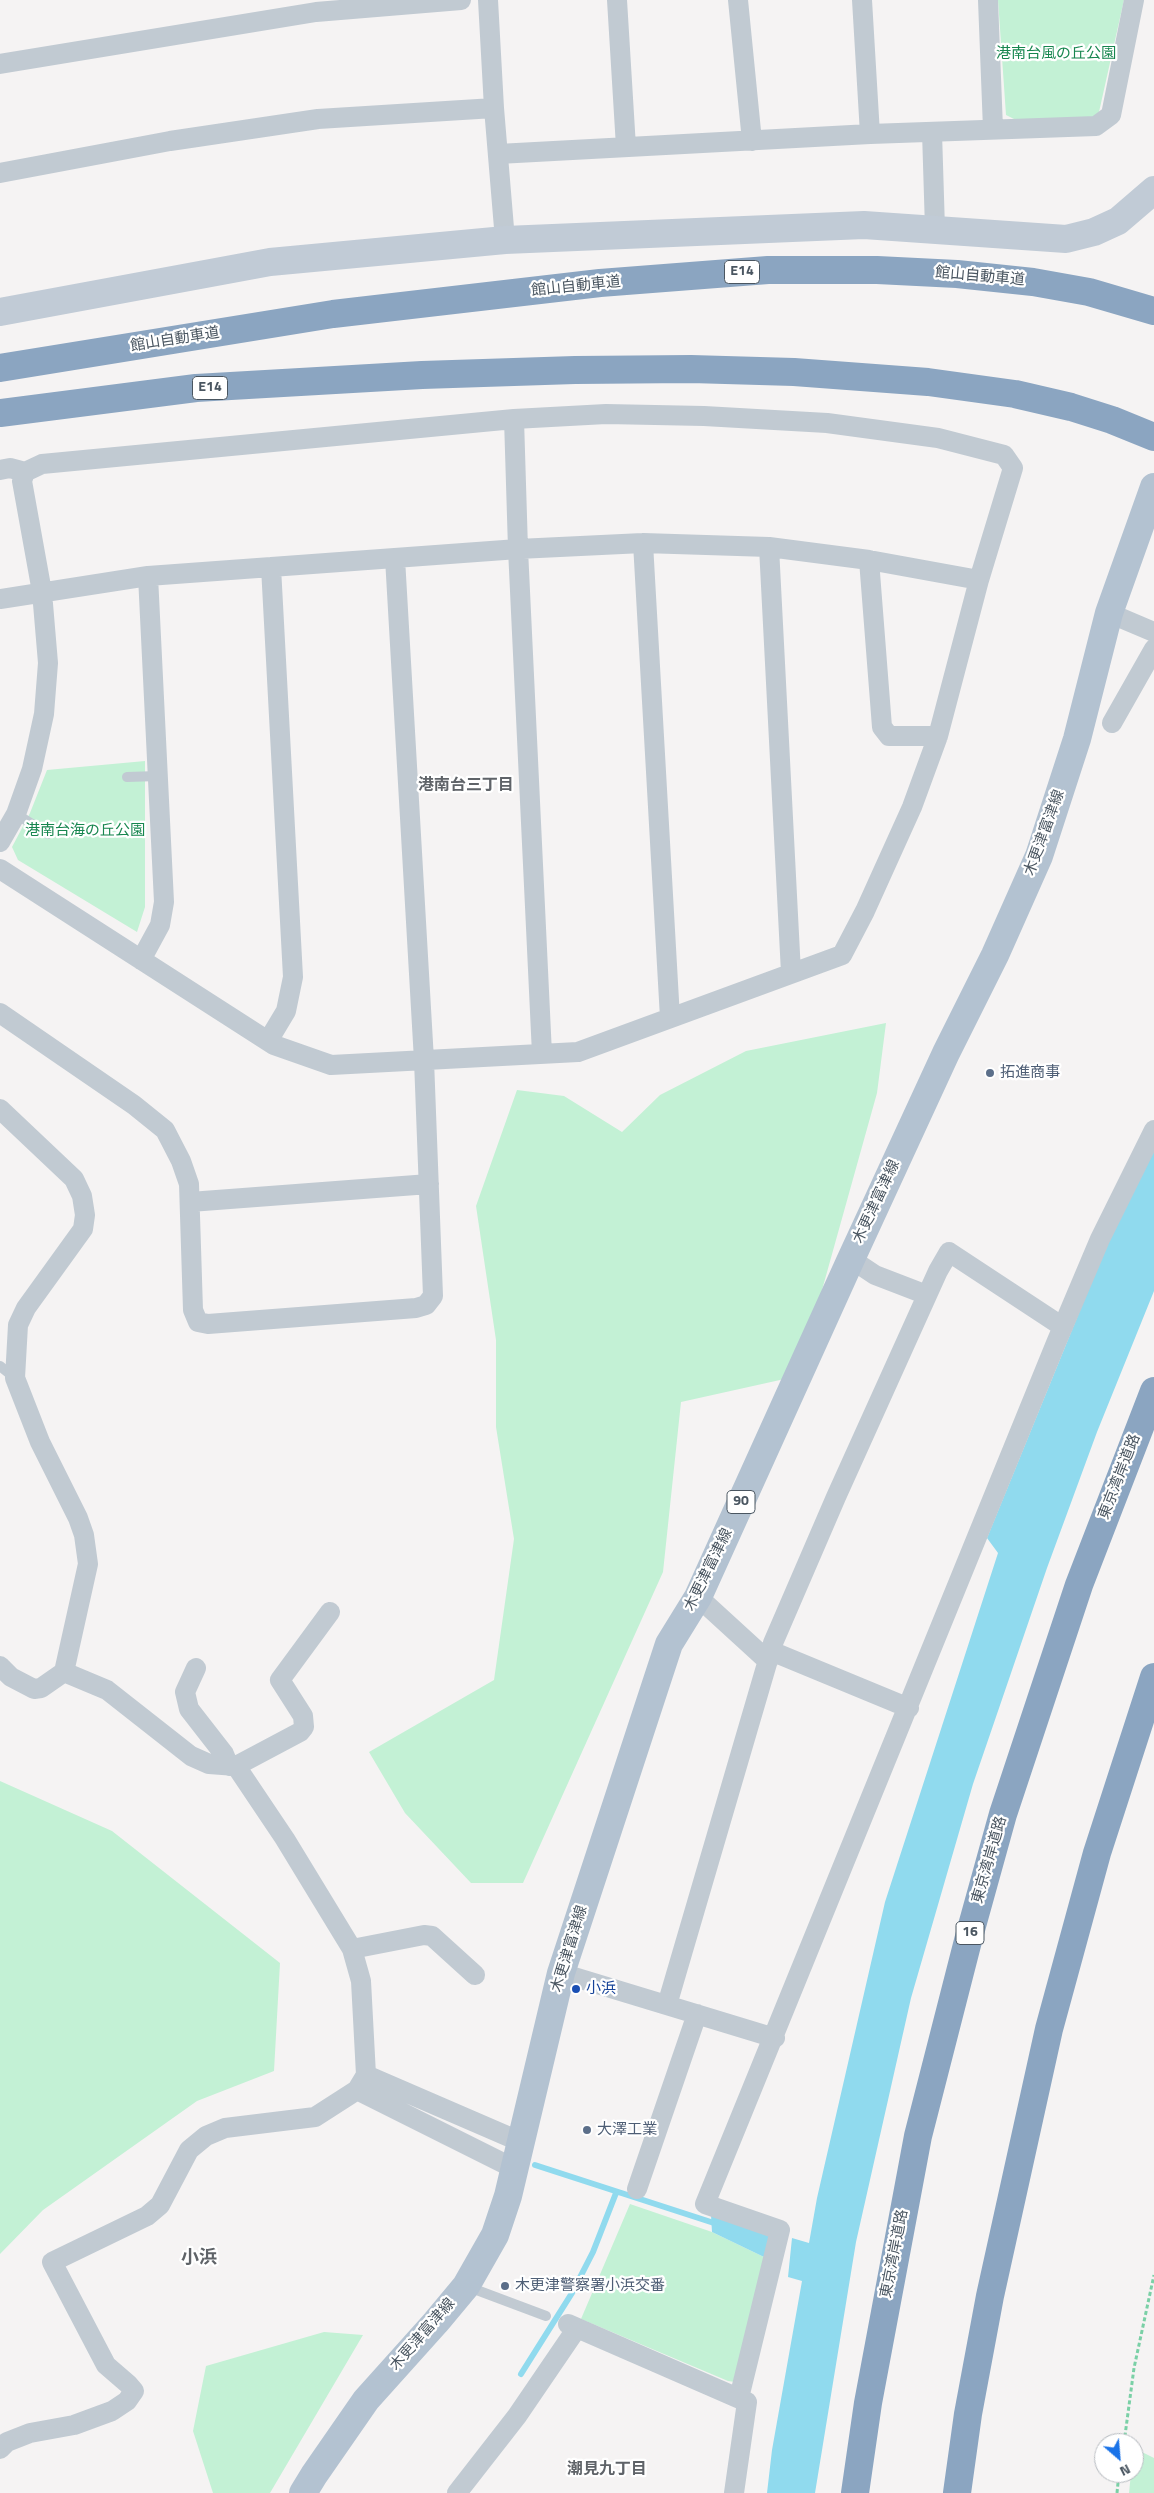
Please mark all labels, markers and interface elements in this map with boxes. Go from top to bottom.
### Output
park label: 港南台風の丘公園 [996,45,1116,63]
road number: E14 [724,260,760,284]
street label: 館山自動車道 [934,264,1026,290]
street label: 館山自動車道 [530,273,622,301]
street label: 館山自動車道 [129,324,221,356]
road number: E14 [192,376,228,399]
district label: 港南台三丁目 [418,776,514,796]
street label: 木更津富津線 [1021,788,1069,878]
park label: 港南台海の丘公園 [25,822,145,840]
place label: 拓進商事 [1000,1064,1060,1082]
marker: 拓進商事 [984,1067,996,1079]
street label: 木更津富津線 [850,1157,904,1247]
street label: 東京湾岸道路 [1095,1432,1145,1522]
road number: 90 [727,1490,755,1514]
street label: 木更津富津線 [681,1526,737,1614]
street label: 東京湾岸道路 [969,1814,1011,1906]
street label: 木更津富津線 [548,1903,592,1995]
road number: 16 [956,1922,984,1945]
place label: 小浜 [586,1980,616,1998]
marker: 小浜 [570,1983,582,1995]
place label: 大澤工業 [597,2121,657,2139]
marker: 大澤工業 [581,2124,593,2136]
street label: 東京湾岸道路 [878,2208,912,2300]
district label: 小浜 [181,2248,217,2270]
place label: 木更津警察署小浜交番 [515,2277,665,2295]
marker: 木更津警察署小浜交番 [499,2280,511,2292]
street label: 木更津富津線 [387,2295,459,2375]
north arrow [1094,2433,1144,2483]
text: N [1117,2459,1135,2482]
district label: 潮見九丁目 [567,2460,647,2480]

